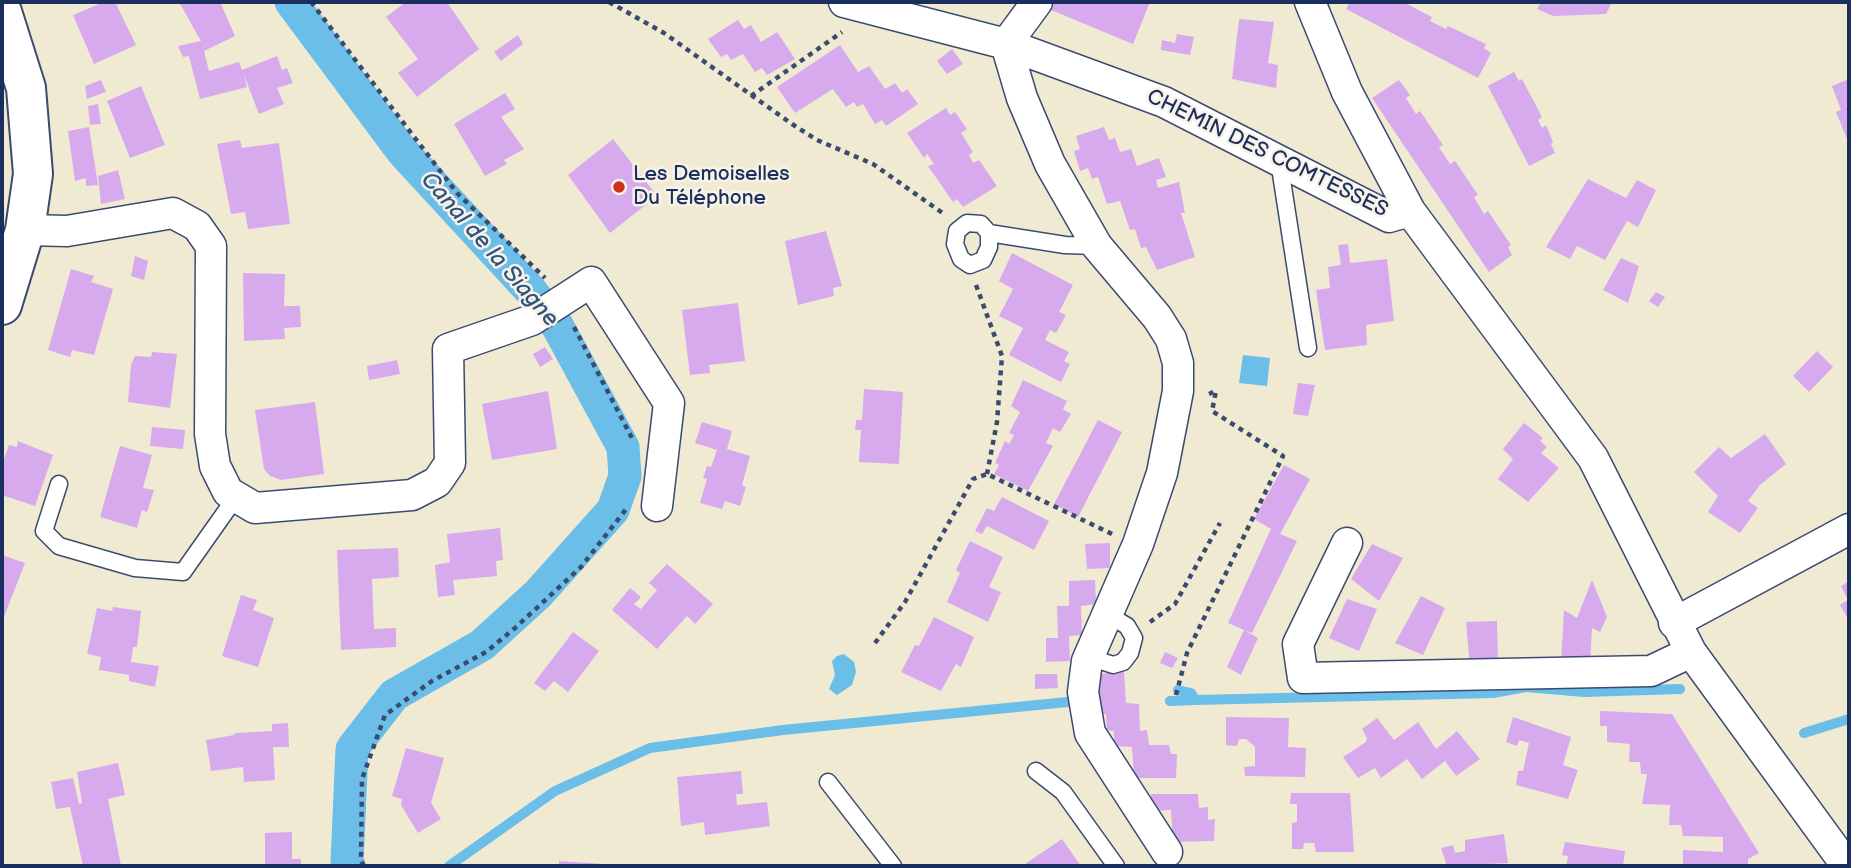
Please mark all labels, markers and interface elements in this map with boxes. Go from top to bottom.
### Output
street label: CHEMIN DES COMTESSES [1142,85,1392,223]
place label: Les Demoiselles Du Téléphone [633,162,790,212]
water label: Canal de la Siagne [414,167,564,333]
marker: Les Demoiselles Du Téléphone [611,179,627,195]

